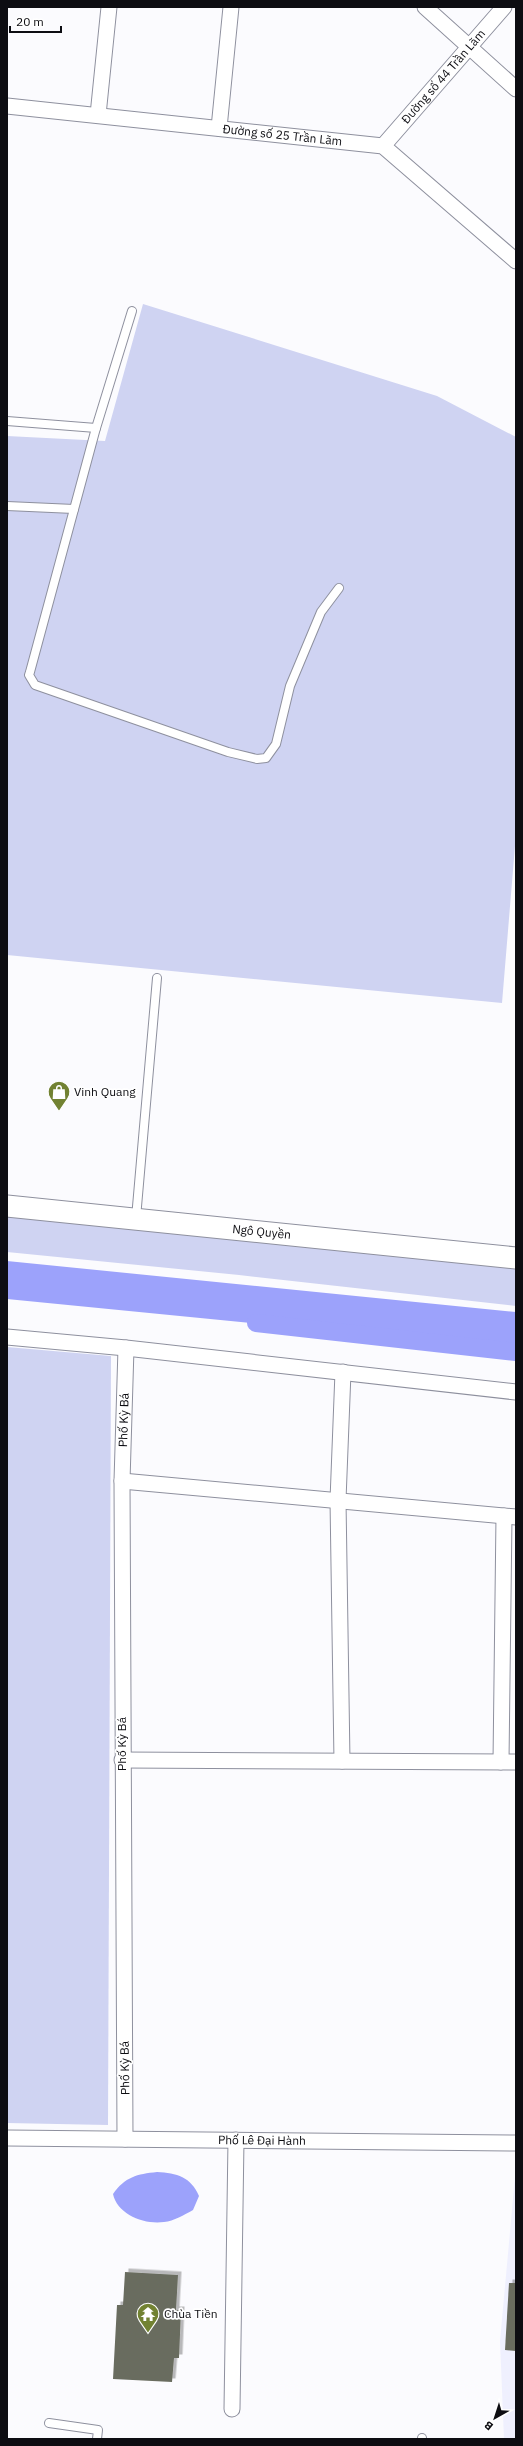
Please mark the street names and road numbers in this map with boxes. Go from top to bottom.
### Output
street label: Đường số 44 Trần Lãm [398,26,488,126]
street label: Đường số 25 Trần Lãm [222,121,343,149]
street label: Ngô Quyền [232,1221,292,1242]
street label: Phố Kỳ Bá [115,1392,132,1447]
street label: Phố Kỳ Bá [114,1716,129,1771]
street label: Phố Kỳ Bá [117,2040,132,2095]
street label: Phố Lê Đại Hành [218,2132,306,2148]

